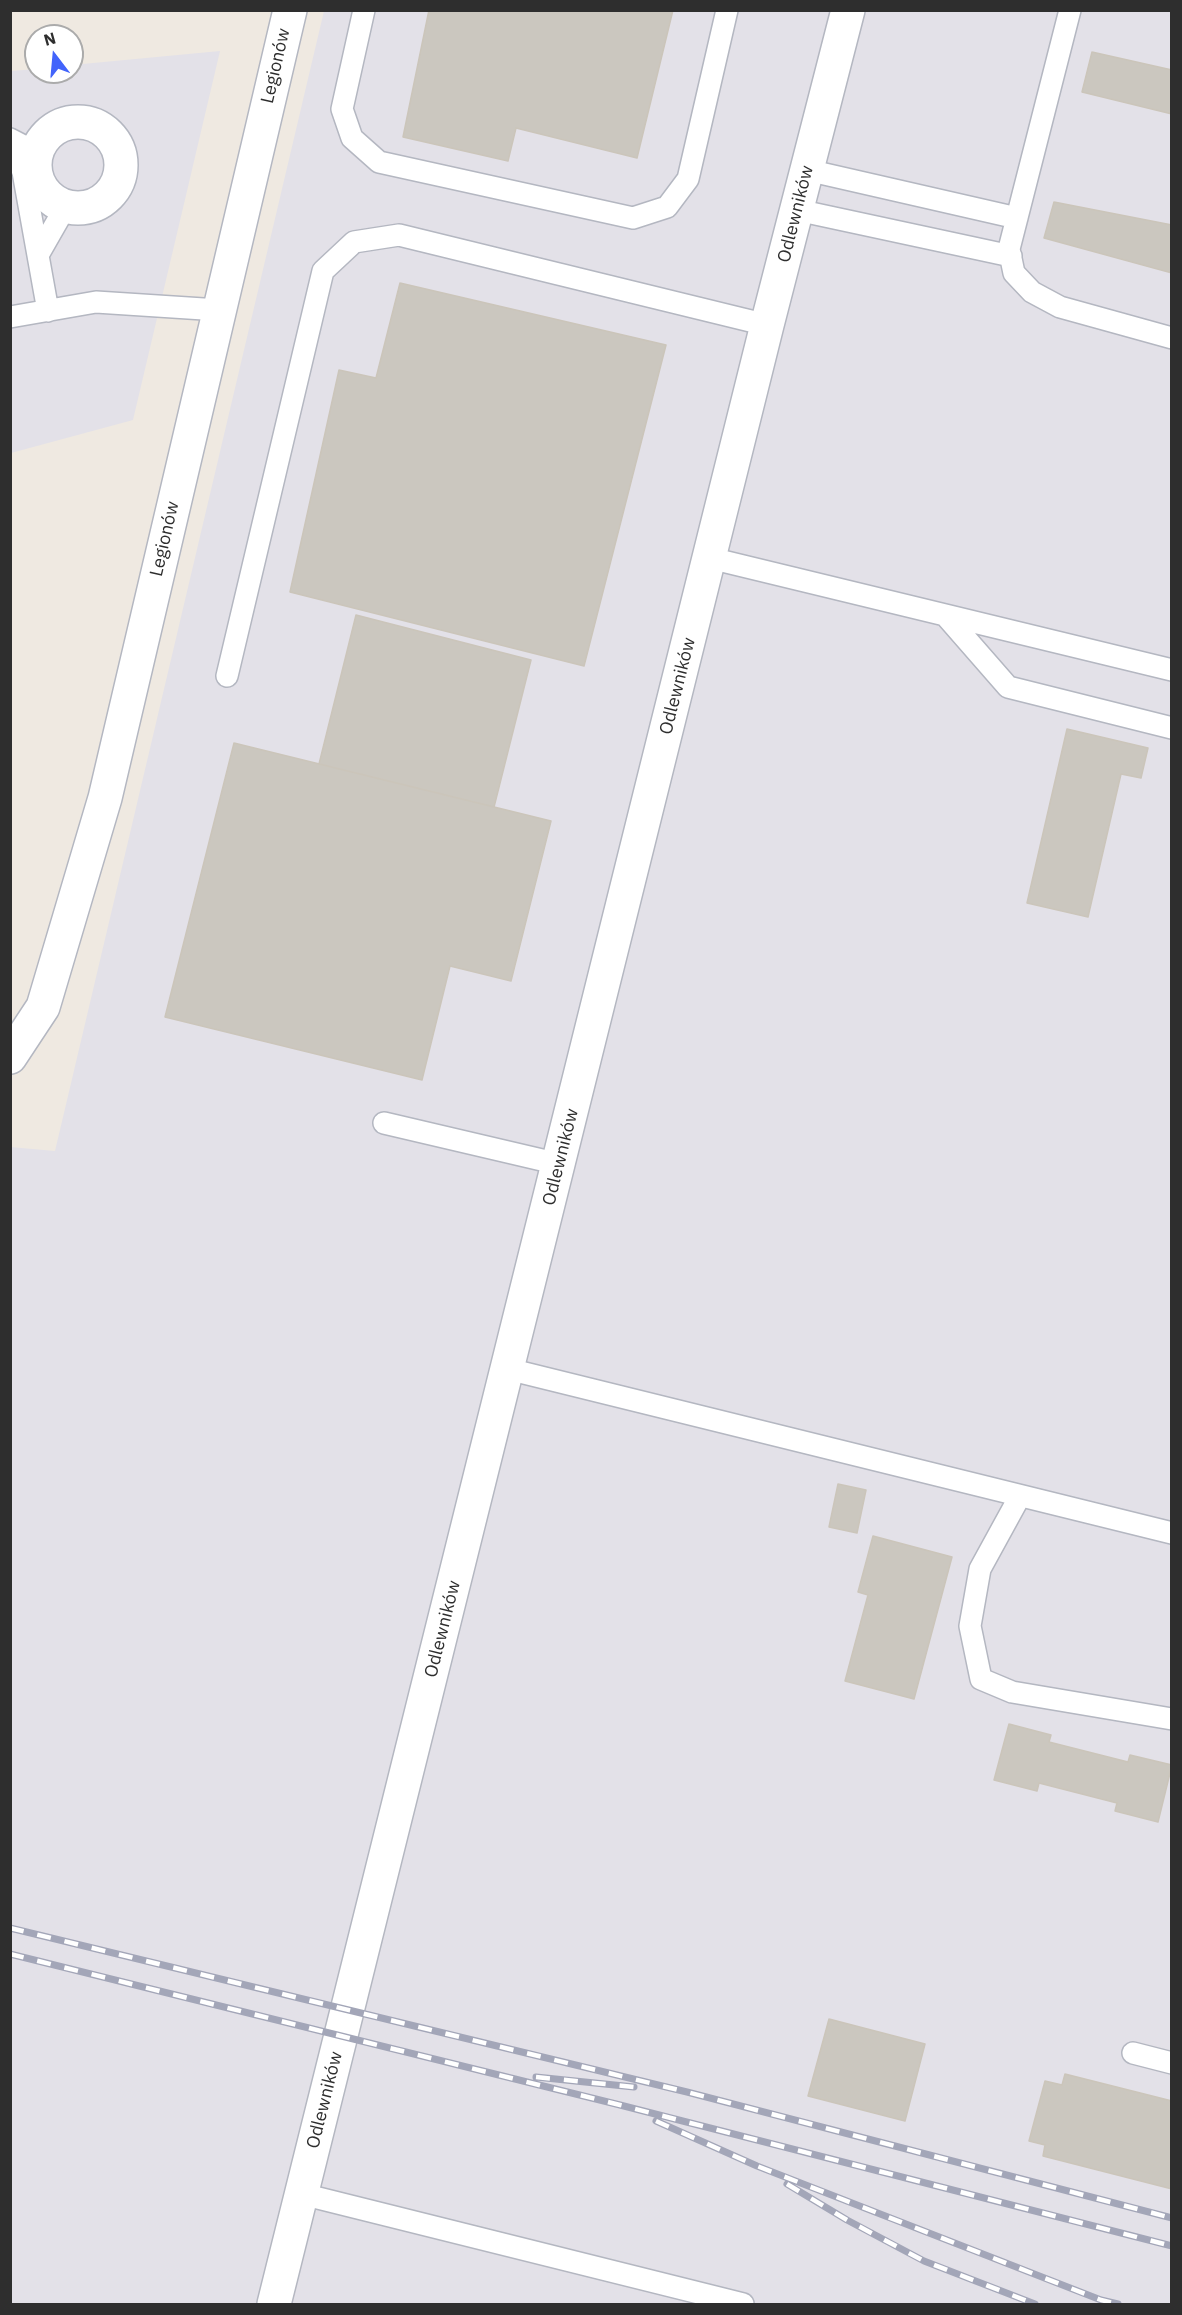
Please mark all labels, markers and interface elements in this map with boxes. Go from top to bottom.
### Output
north arrow [24,24,84,84]
street label: Legionów [257,26,295,106]
text: N [41,27,58,50]
street label: Odlewników [773,163,819,265]
street label: Legionów [146,499,184,579]
street label: Odlewników [655,635,701,737]
street label: Odlewników [538,1106,584,1208]
street label: Odlewników [420,1578,466,1680]
street label: Odlewników [302,2049,348,2151]

